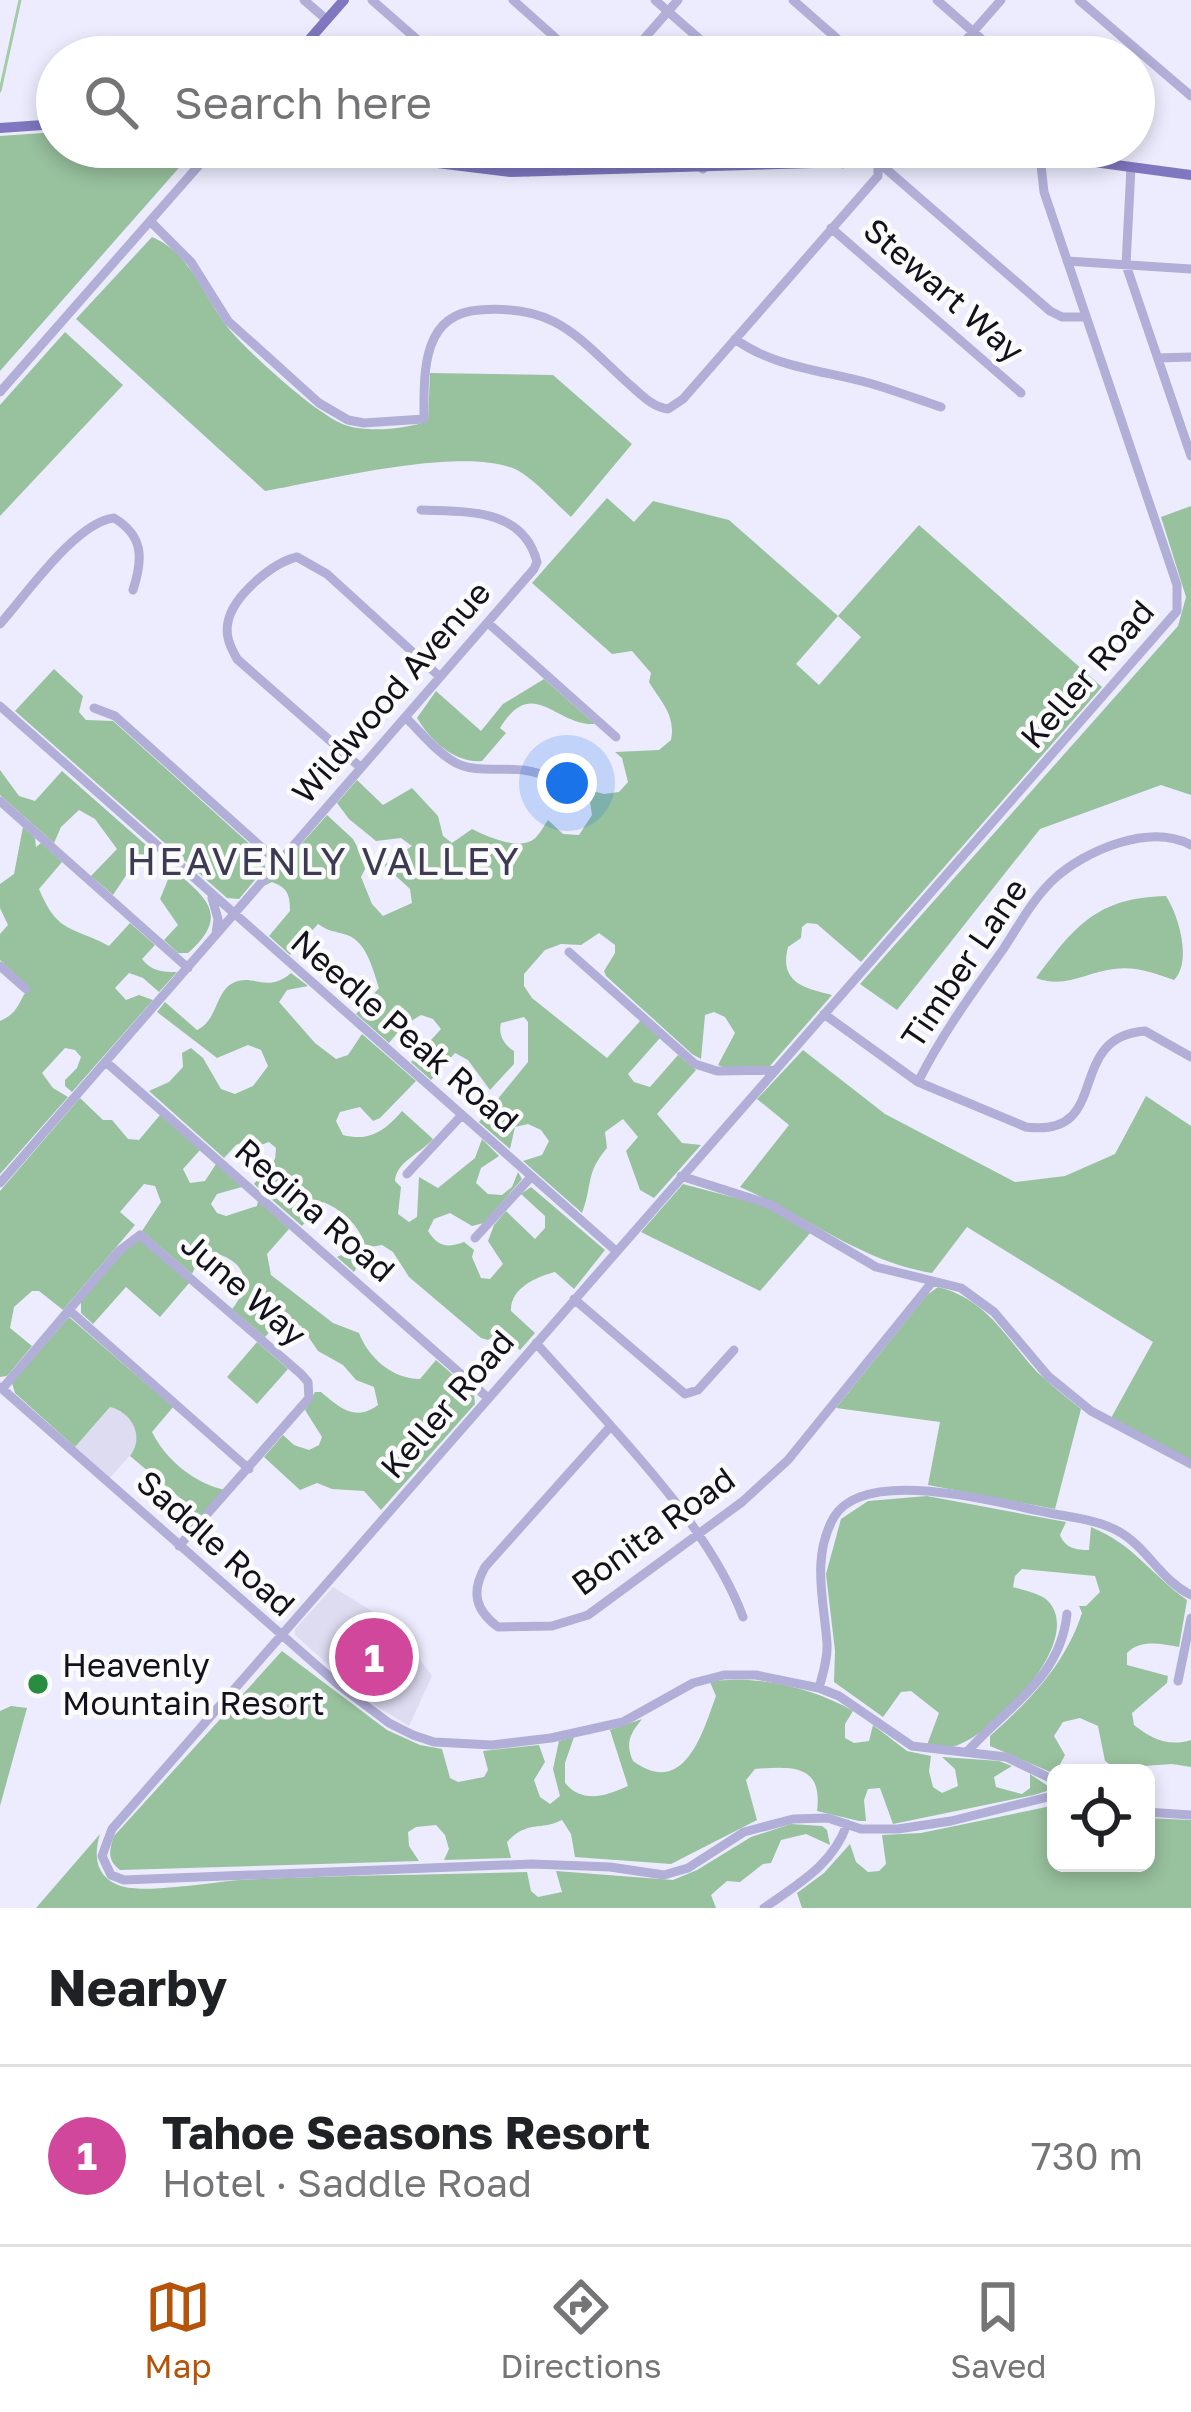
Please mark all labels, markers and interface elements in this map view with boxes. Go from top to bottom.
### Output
search box [36,36,1155,168]
icon: search [78,69,144,135]
text: Search here [174,75,432,129]
street label: Stewart Way [856,210,1032,370]
street label: Wildwood Avenue [283,572,498,811]
street label: Keller Road [1012,592,1161,756]
your location [537,753,597,813]
district label: HEAVENLY VALLEY [126,837,522,884]
street label: Timber Lane [893,870,1035,1055]
street label: Needle Peak Road [284,921,527,1140]
street label: Regina Road [228,1130,403,1289]
street label: June Way [174,1224,315,1353]
street label: Keller Road [372,1322,521,1486]
street label: Bonita Road [564,1458,742,1603]
street label: Saddle Road [129,1462,303,1624]
pin: 1 [335,1612,413,1702]
place label: Heavenly Mountain Resort [62,1645,325,1722]
marker: Heavenly Mountain Resort [25,1671,51,1697]
map controls [1047,1764,1155,1872]
button: locate [1047,1764,1155,1872]
text: Nearby [48,1956,227,2017]
text: Tahoe Seasons Resort [162,2105,650,2159]
text: 1 [77,2132,97,2179]
text: 730 m [1031,2132,1143,2179]
text: Hotel · Saddle Road [162,2159,532,2206]
tab: Map [144,2274,212,2385]
tab: Directions [500,2274,662,2385]
tab: Saved [950,2274,1047,2385]

